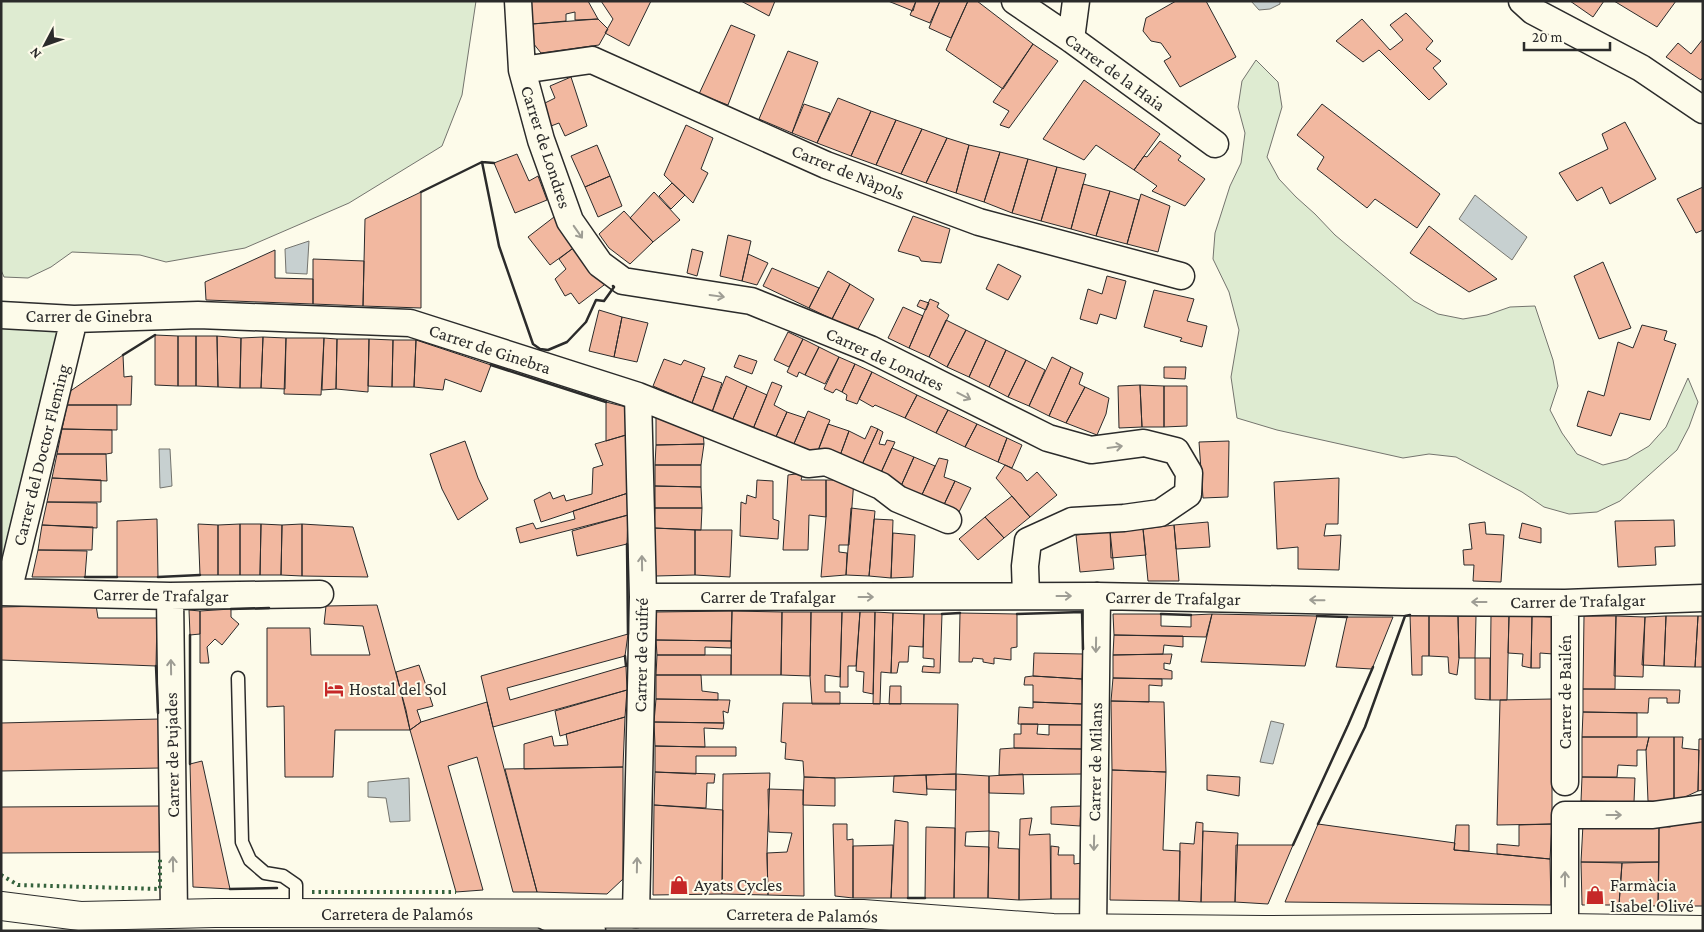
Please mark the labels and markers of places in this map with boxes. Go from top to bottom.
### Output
hotel icon: Hostal del Sol [323,678,345,700]
place label: Hostal del Sol [349,679,447,699]
shop icon: Ayats Cycles [668,874,690,896]
place label: Ayats Cycles [694,875,782,895]
place label: Farmàcia Isabel Olivé [1610,875,1694,916]
shop icon: Farmàcia Isabel Olivé [1584,884,1606,906]

